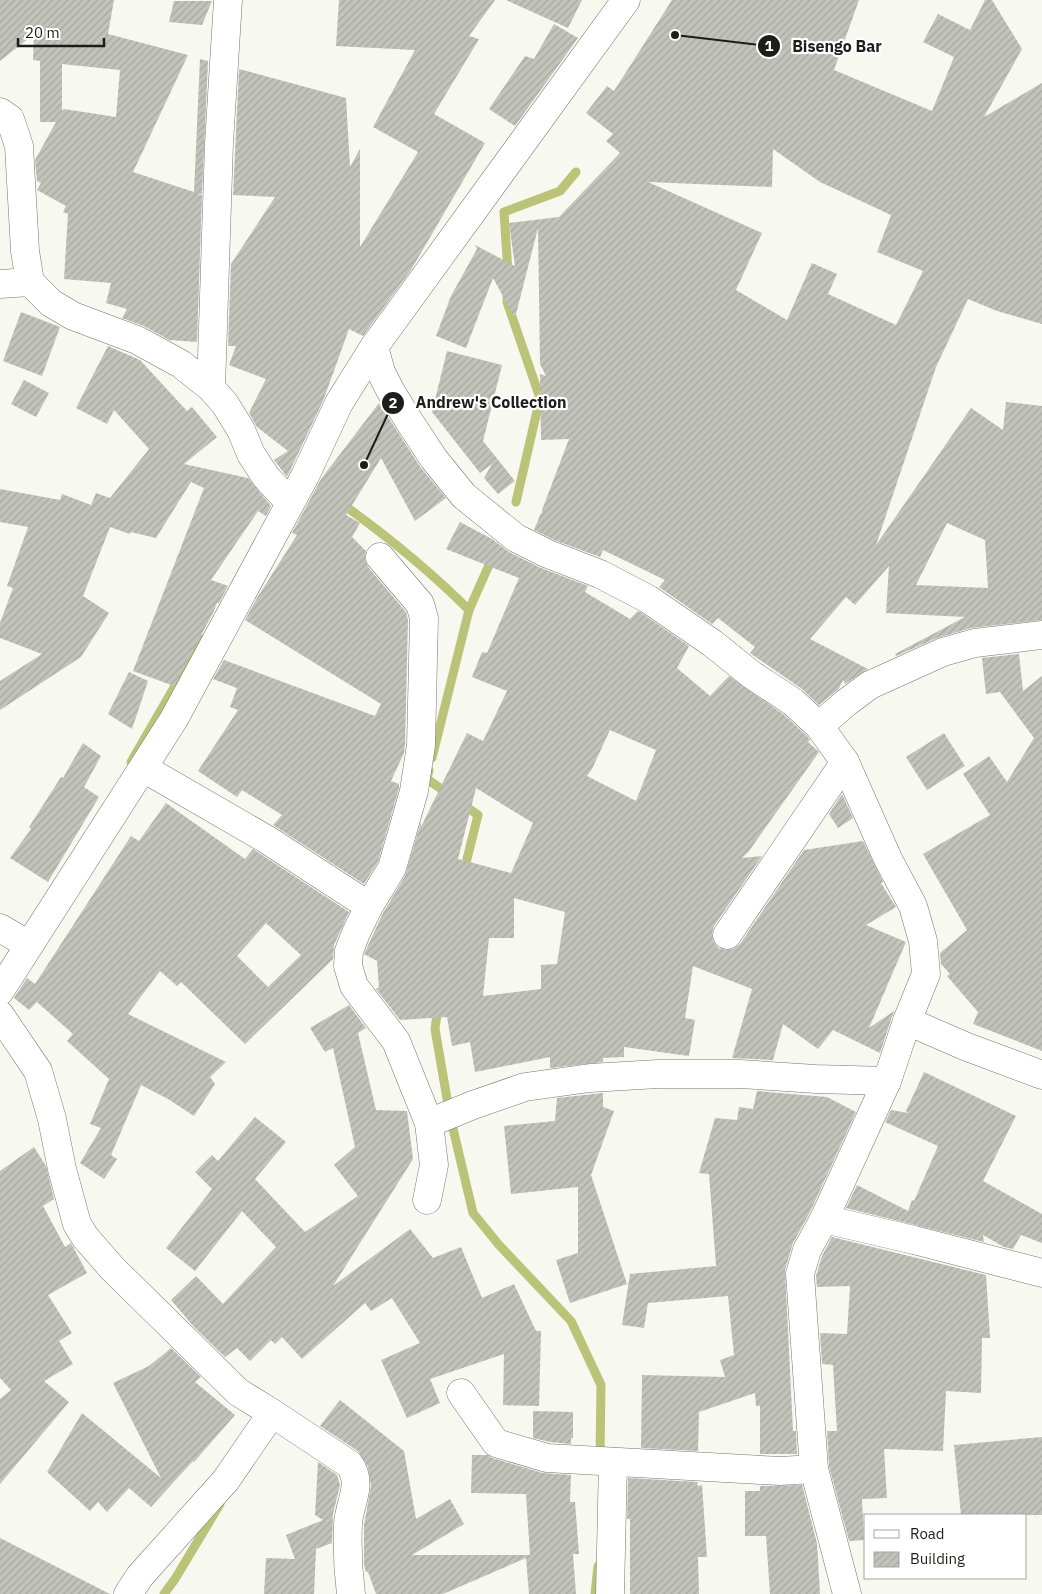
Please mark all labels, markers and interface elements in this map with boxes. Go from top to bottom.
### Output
scale bar [18,15,104,47]
text: 20 m [25,23,60,42]
callout: Bisengo Bar [757,30,891,61]
text: 1 [764,36,774,55]
text: Bisengo Bar [792,36,882,56]
callout: Andrew's Collection [381,387,577,418]
text: Andrew's Collection [416,392,566,412]
text: 2 [388,393,398,412]
legend [864,1514,1027,1579]
text: Road [910,1524,945,1543]
text: Building [910,1549,965,1568]

